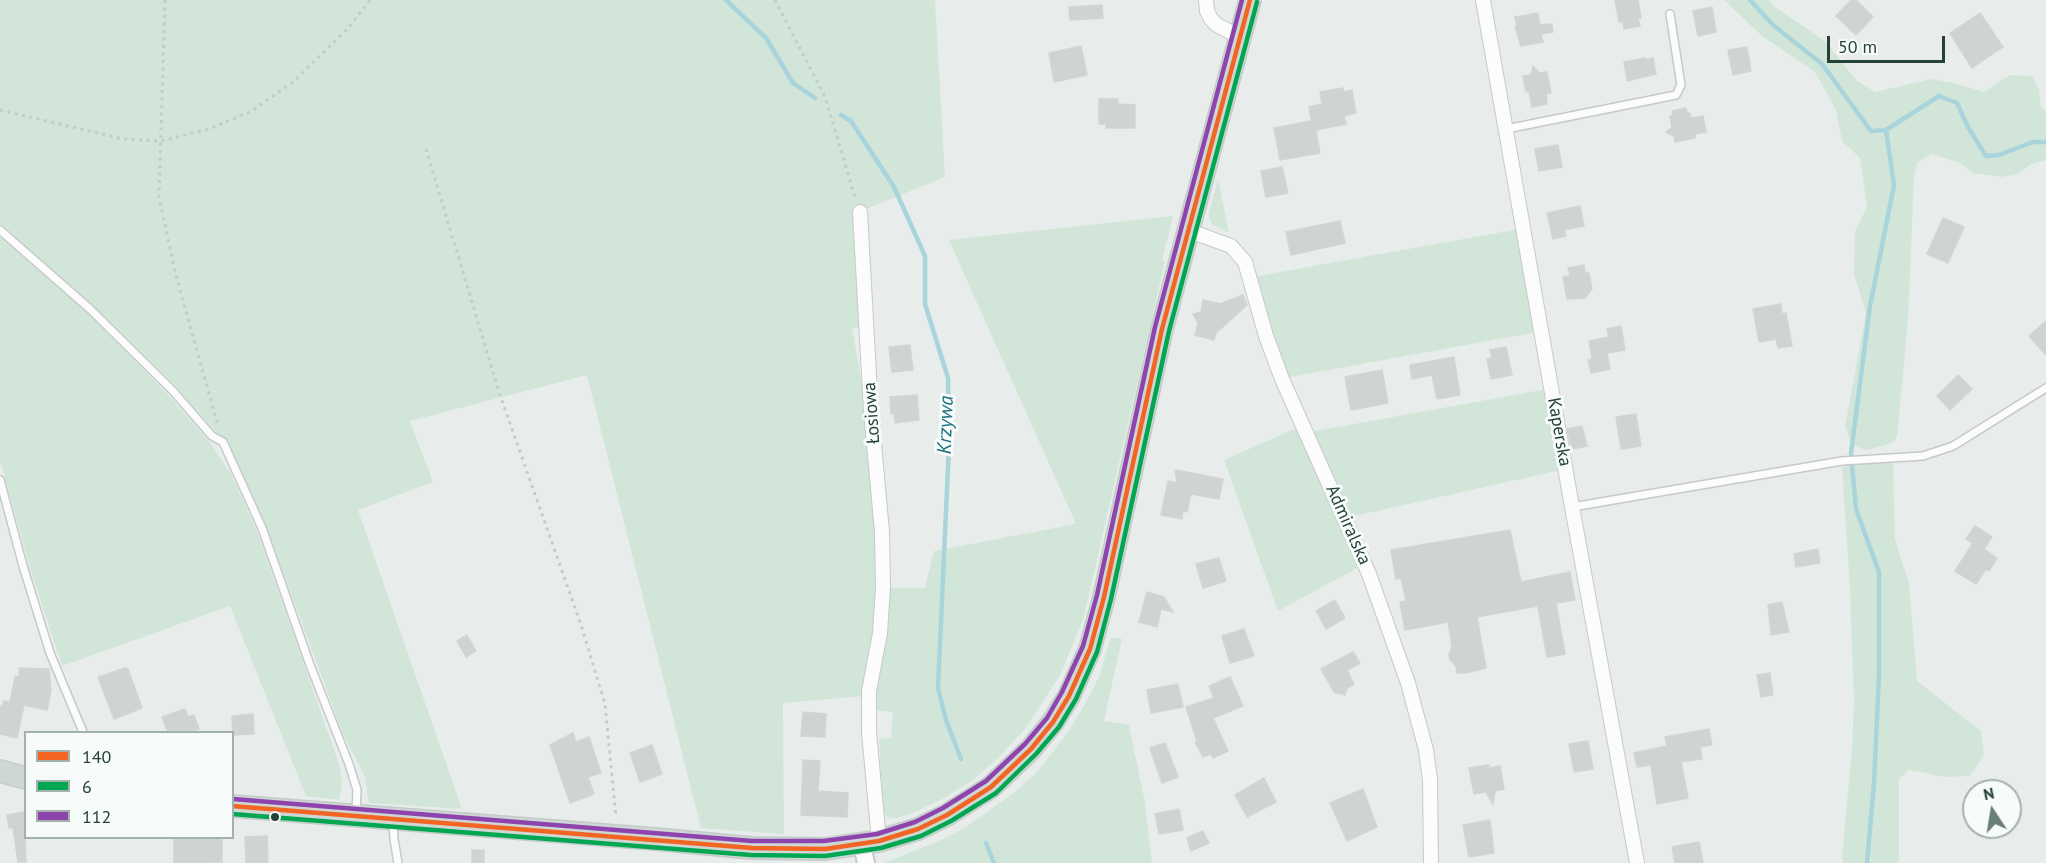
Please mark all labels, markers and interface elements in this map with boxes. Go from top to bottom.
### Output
scale bar [1830,24,1948,62]
text: 50 m [1838,35,1877,58]
street label: Łosiowa [859,381,885,445]
water label: Krzywa [933,395,959,455]
street label: Kaperska [1542,396,1576,468]
street label: Admiralska [1321,482,1375,568]
legend [24,731,234,839]
text: 140 [82,745,111,768]
text: 6 [82,775,92,798]
north arrow [1962,779,2022,839]
text: N [1981,782,1996,804]
text: 112 [82,805,111,828]
unlabelled marker [269,811,281,823]

